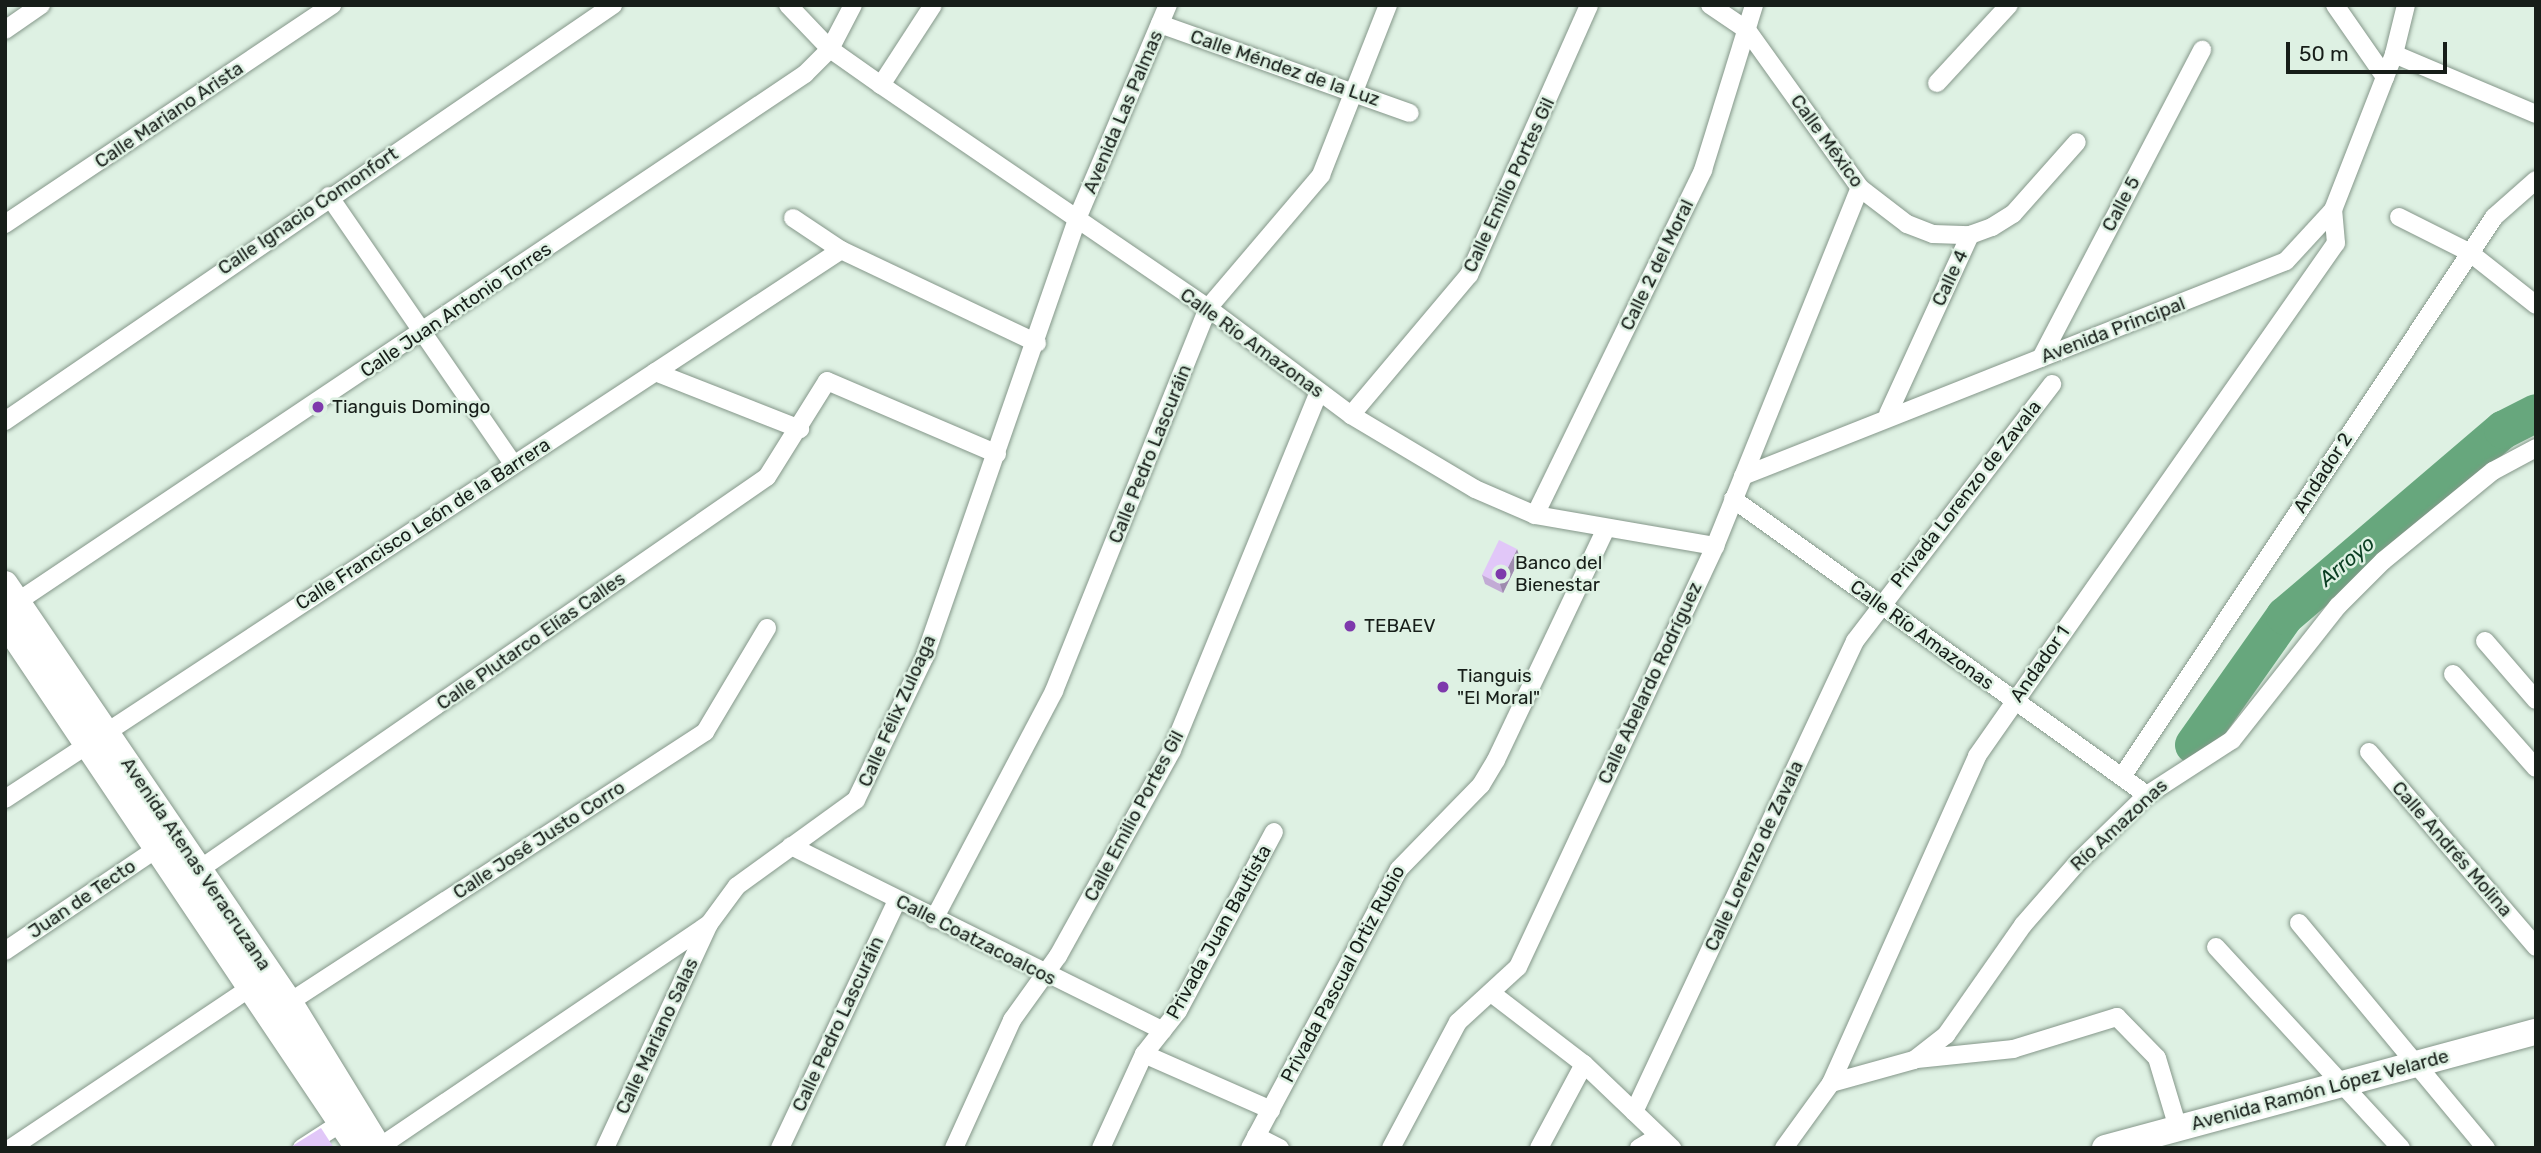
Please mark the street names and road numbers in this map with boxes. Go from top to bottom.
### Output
street label: Calle Méndez de la Luz [1187,25,1383,111]
street label: Avenida Las Palmas [1078,27,1168,197]
street label: Calle Mariano Arista [90,57,248,173]
street label: Calle México [1786,90,1868,192]
street label: Calle Emilio Portes Gil [1458,94,1560,276]
street label: Calle Ignacio Comonfort [214,142,402,280]
street label: Calle 5 [2097,173,2145,235]
street label: Calle 2 del Moral [1615,196,1699,334]
street label: Calle Juan Antonio Torres [356,237,556,383]
street label: Calle 4 [1927,246,1973,310]
street label: Calle Río Amazonas [1176,283,1328,403]
street label: Avenida Principal [2038,292,2188,368]
street label: Calle Pedro Lascuráin [1104,361,1196,547]
street label: Privada Lorenzo de Zavala [1886,396,2046,592]
street label: Andador 2 [2289,429,2357,517]
street label: Calle Francisco León de la Barrera [292,433,554,615]
street label: Calle Plutarco Elías Calles [432,567,630,715]
street label: Calle Río Amazonas [1846,575,1998,695]
street label: Calle Abelardo Rodríguez [1593,578,1707,788]
street label: Andador 1 [2005,621,2075,707]
street label: Calle Félix Zuloaga [853,632,941,790]
street label: Calle Emilio Portes Gil [1079,727,1189,905]
street label: Avenida Atenas Veracruzana [116,753,276,975]
street label: Calle Lorenzo de Zavala [1700,757,1808,955]
street label: Río Amazonas [2066,774,2172,876]
street label: Calle José Justo Corro [449,776,629,904]
street label: Calle Andrés Molina [2387,776,2517,922]
street label: Privada Juan Bautista [1162,841,1276,1023]
street label: Juan de Tecto [24,855,140,943]
street label: Privada Pascual Ortiz Rubio [1276,862,1410,1086]
street label: Calle Coatzacoalcos [892,890,1060,990]
street label: Calle Pedro Lascuráin [787,933,889,1115]
street label: Calle Mariano Salas [611,954,703,1118]
street label: Avenida Ramón López Velarde [2188,1045,2452,1135]

